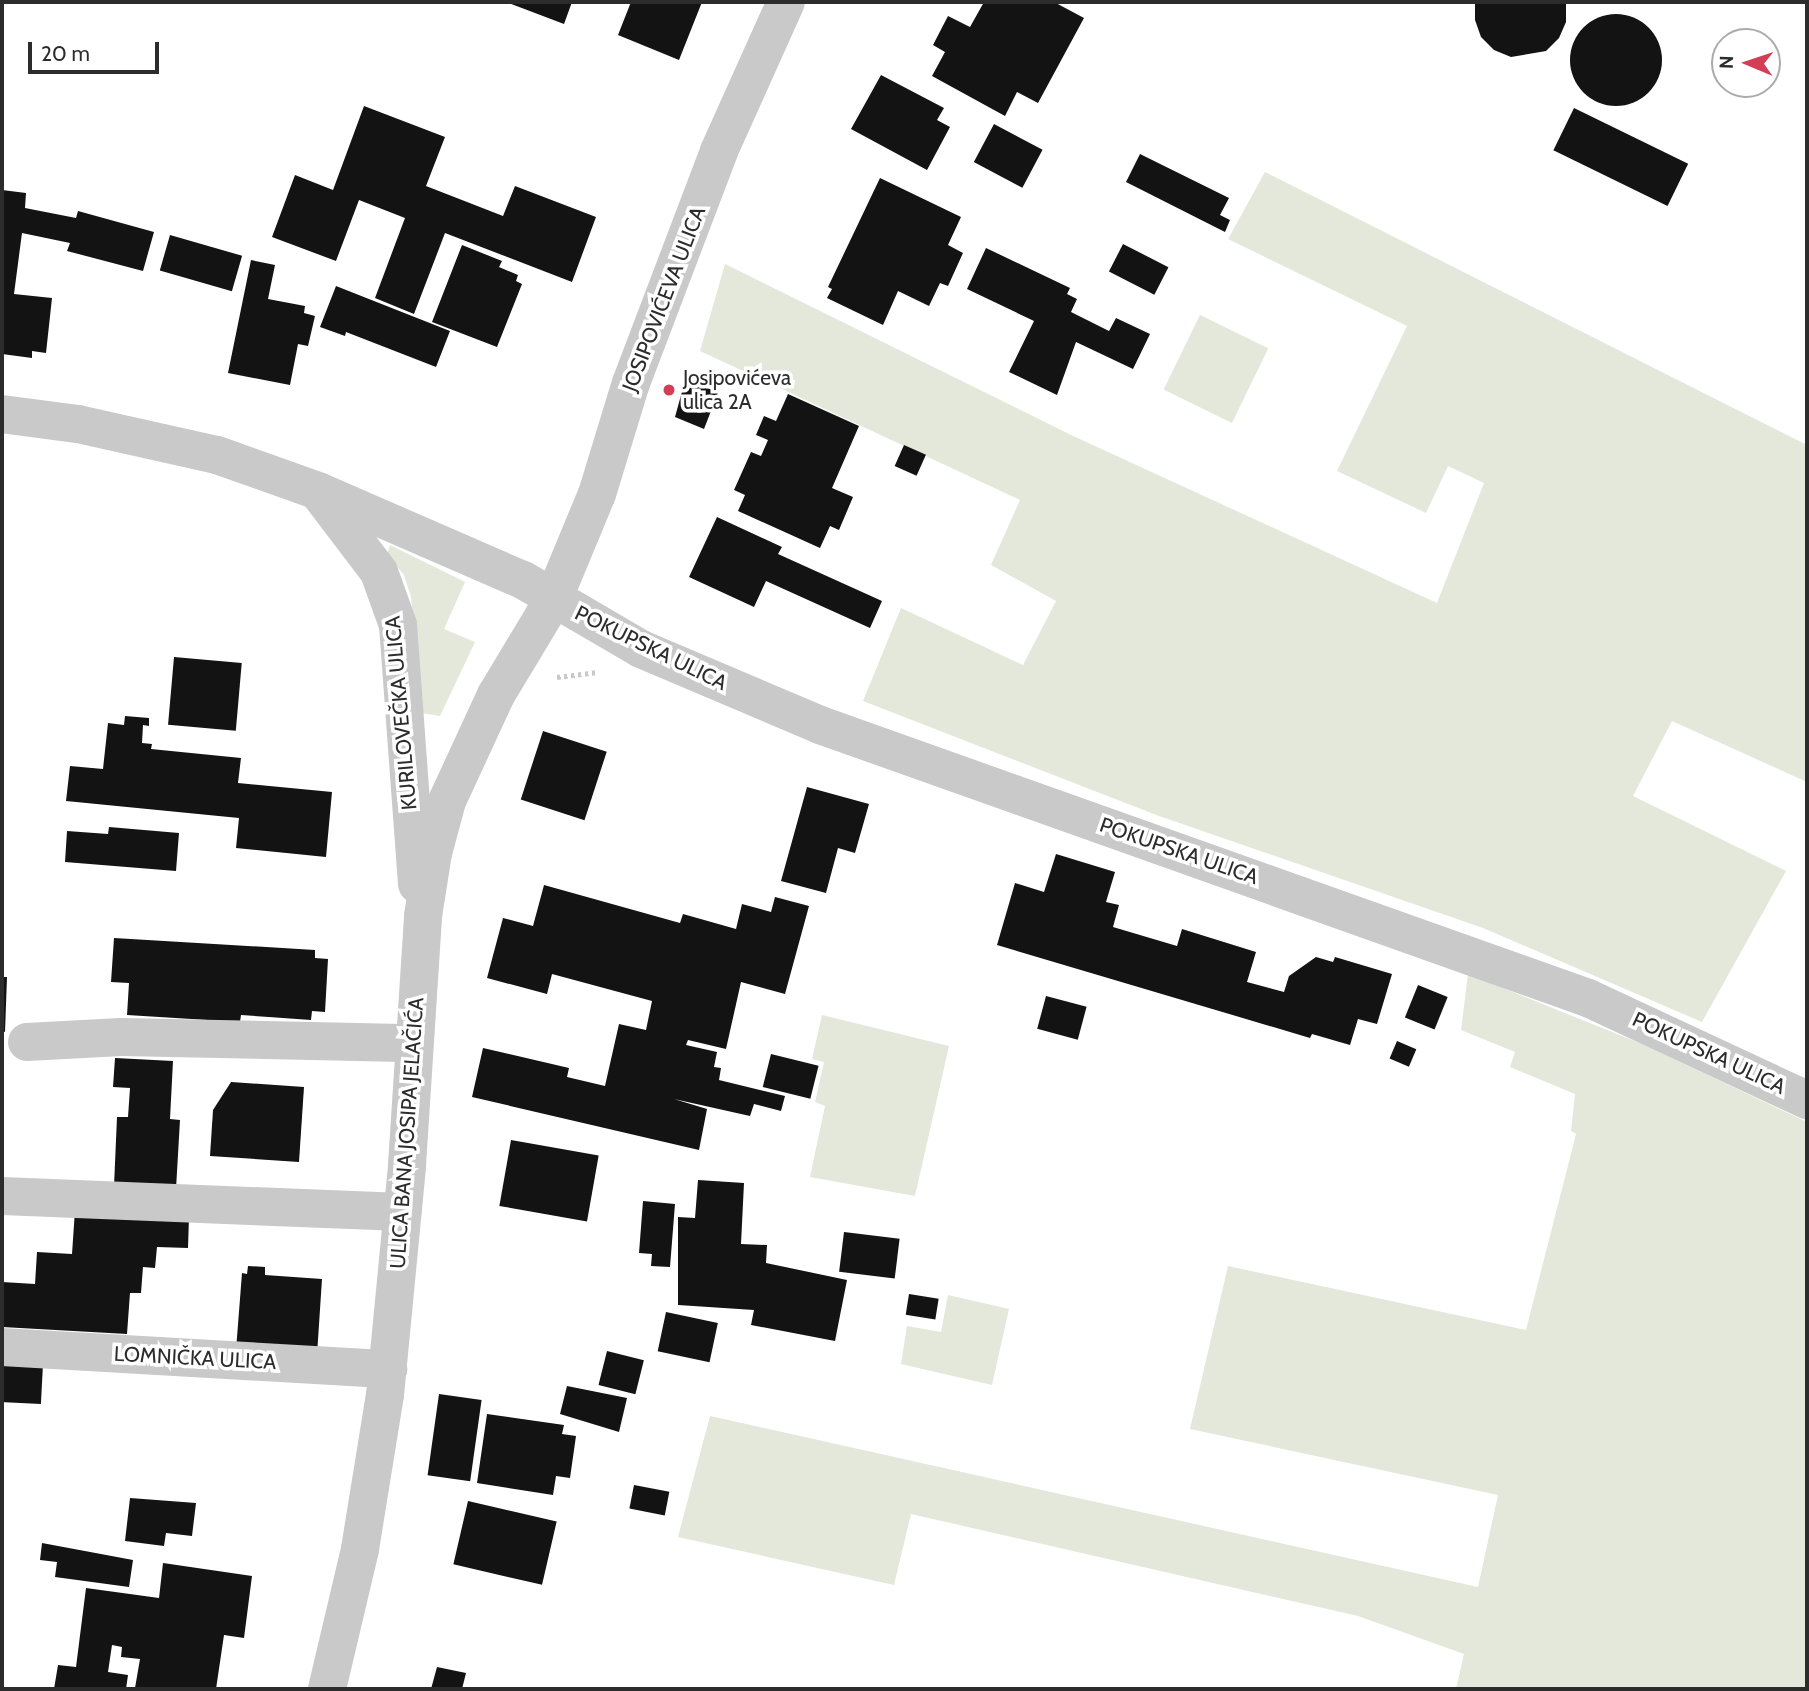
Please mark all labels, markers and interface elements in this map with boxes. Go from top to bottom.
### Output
scale bar [32,28,163,72]
north arrow [1711,28,1781,98]
text: 20 m [41,41,90,66]
text: N [1715,55,1738,69]
street label: JOSIPOVIĆEVA ULICA [617,203,711,395]
place label: Josipovićeva ulica 2A [683,365,791,415]
marker: Josipovićeva ulica 2A [661,382,677,398]
street label: POKUPSKA ULICA [571,600,731,696]
street label: KURILOVEČKA ULICA [380,615,422,811]
street label: POKUPSKA ULICA [1096,812,1262,890]
street label: ULICA BANA JOSIPA JELAČIĆA [385,996,429,1270]
street label: POKUPSKA ULICA [1628,1006,1790,1100]
street label: LOMNIČKA ULICA [113,1341,277,1375]

